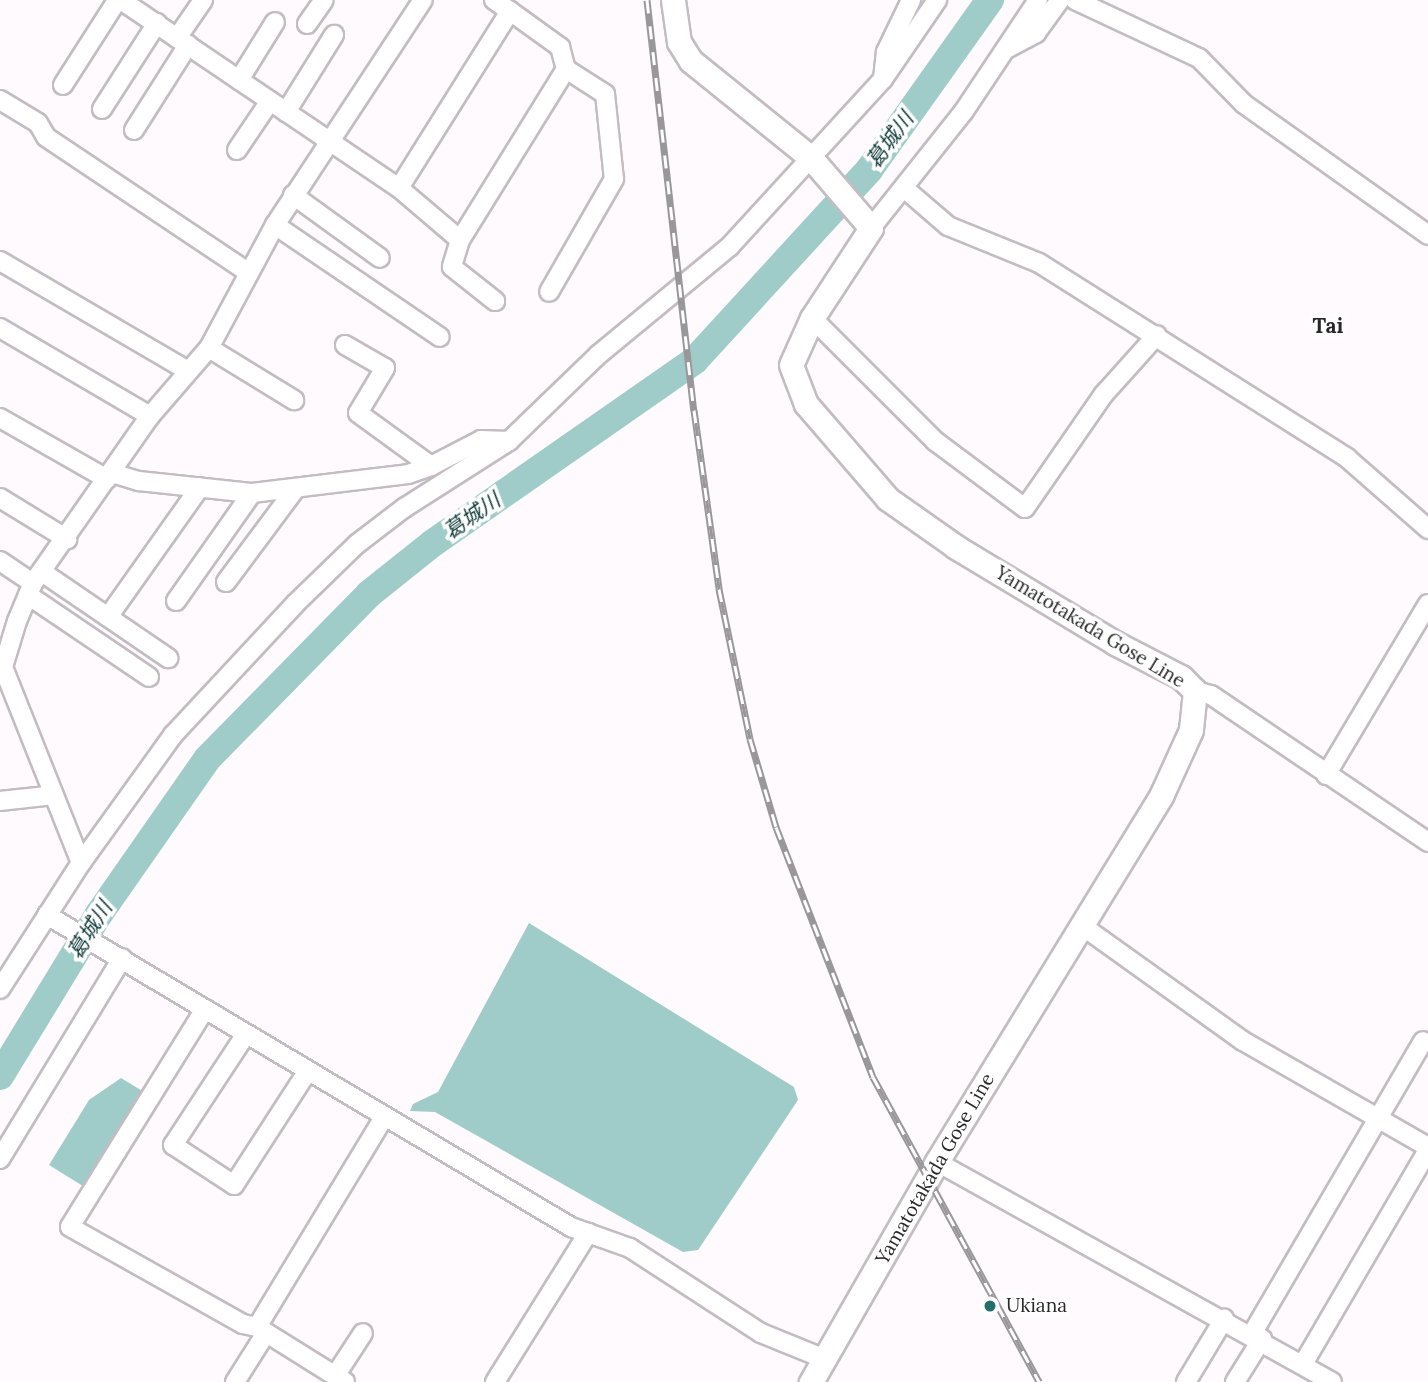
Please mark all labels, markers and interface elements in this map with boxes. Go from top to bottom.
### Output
water label: 葛城川 [861,107,919,173]
district label: Tai [1313,313,1343,339]
water label: 葛城川 [439,488,505,544]
street label: Yamatotakada Gose Line [991,561,1189,693]
water label: 葛城川 [63,897,117,963]
street label: Yamatotakada Gose Line [871,1069,999,1269]
place label: Ukiana [1006,1295,1067,1317]
marker: Ukiana [980,1296,1000,1316]

